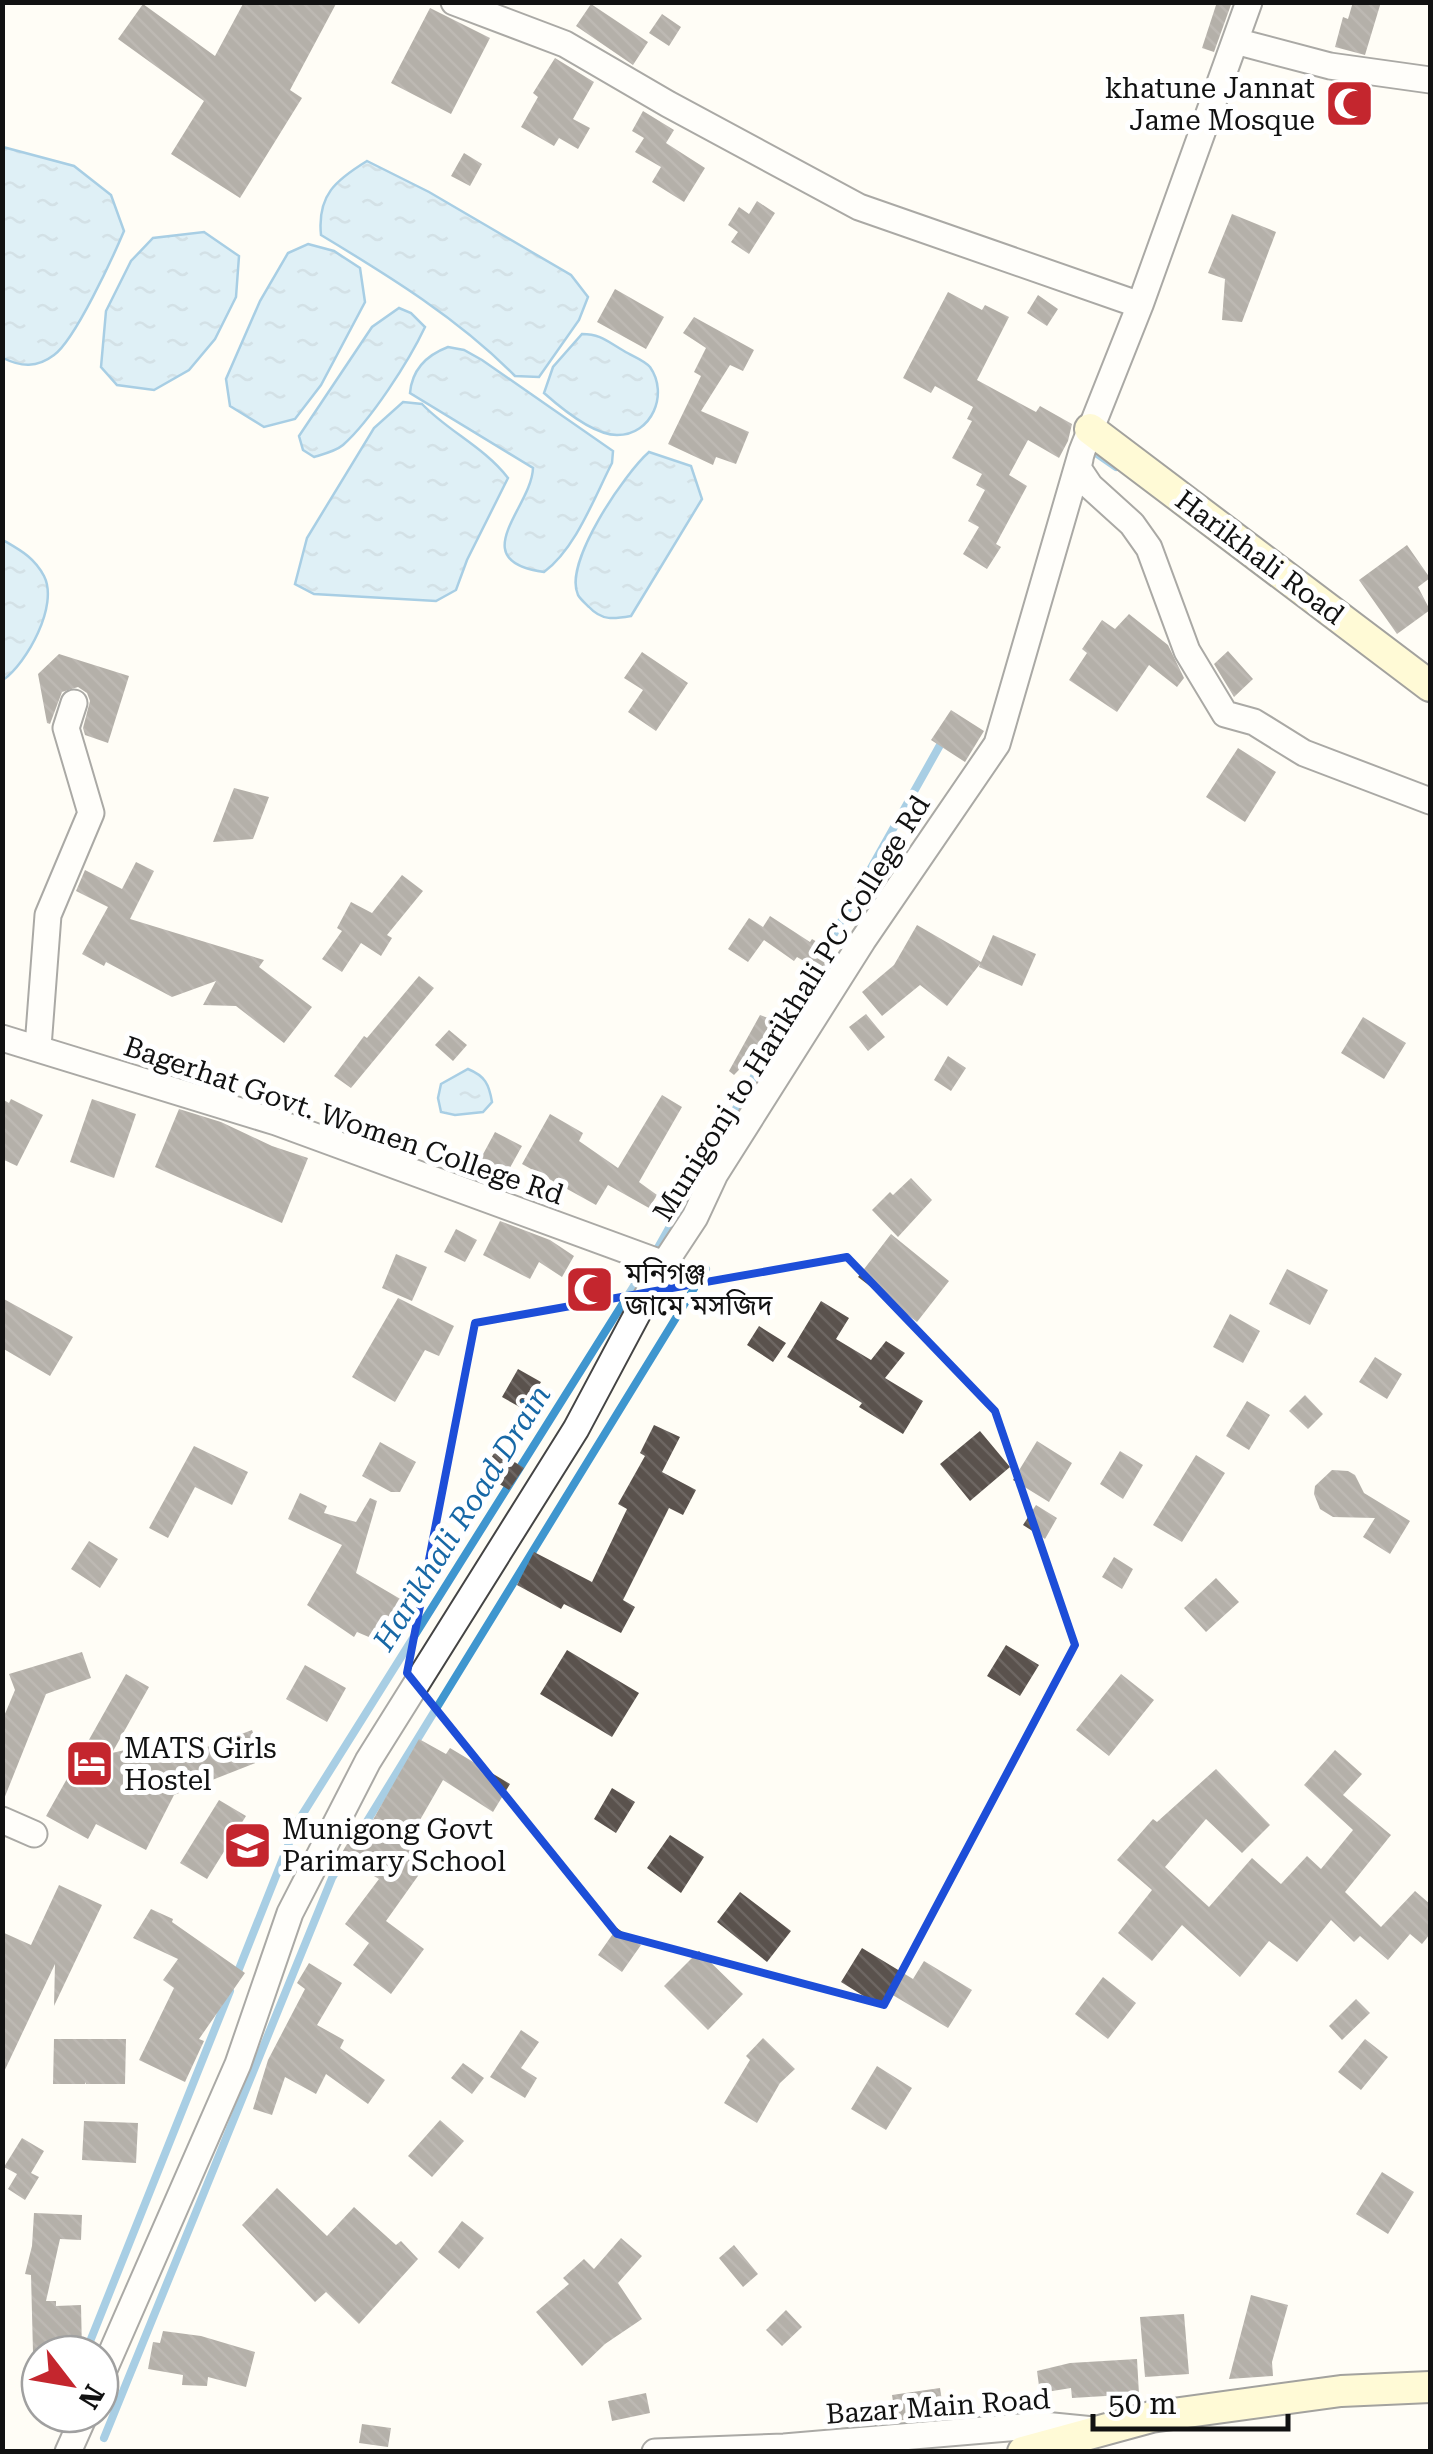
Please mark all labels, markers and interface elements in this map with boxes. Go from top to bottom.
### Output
place label: khatune Jannat Jame Mosque [1105,72,1315,137]
mosque icon: khatune Jannat Jame Mosque [1324,78,1376,130]
street label: Harikhali Road [1169,483,1351,632]
street label: Munigonj to Harikhali PC College Rd [646,789,937,1227]
street label: Bagerhat Govt. Women College Rd [120,1030,568,1211]
place label: মনিগঞ্জ জামে মসজিদ [624,1257,773,1322]
mosque icon: মনিগঞ্জ জামে মসজিদ [564,1263,616,1315]
water label: Harikhali Road Drain [365,1379,557,1658]
place label: MATS Girls Hostel [124,1732,276,1797]
hotel icon: MATS Girls Hostel [63,1738,115,1790]
place label: Munigong Govt Parimary School [282,1813,506,1878]
school or university icon: Munigong Govt Parimary School [221,1819,273,1871]
north arrow [20,2334,120,2434]
scale bar [1093,2369,1288,2431]
text: N [71,2379,111,2414]
street label: Bazar Main Road [825,2382,1052,2431]
text: 50 m [1108,2386,1177,2421]

